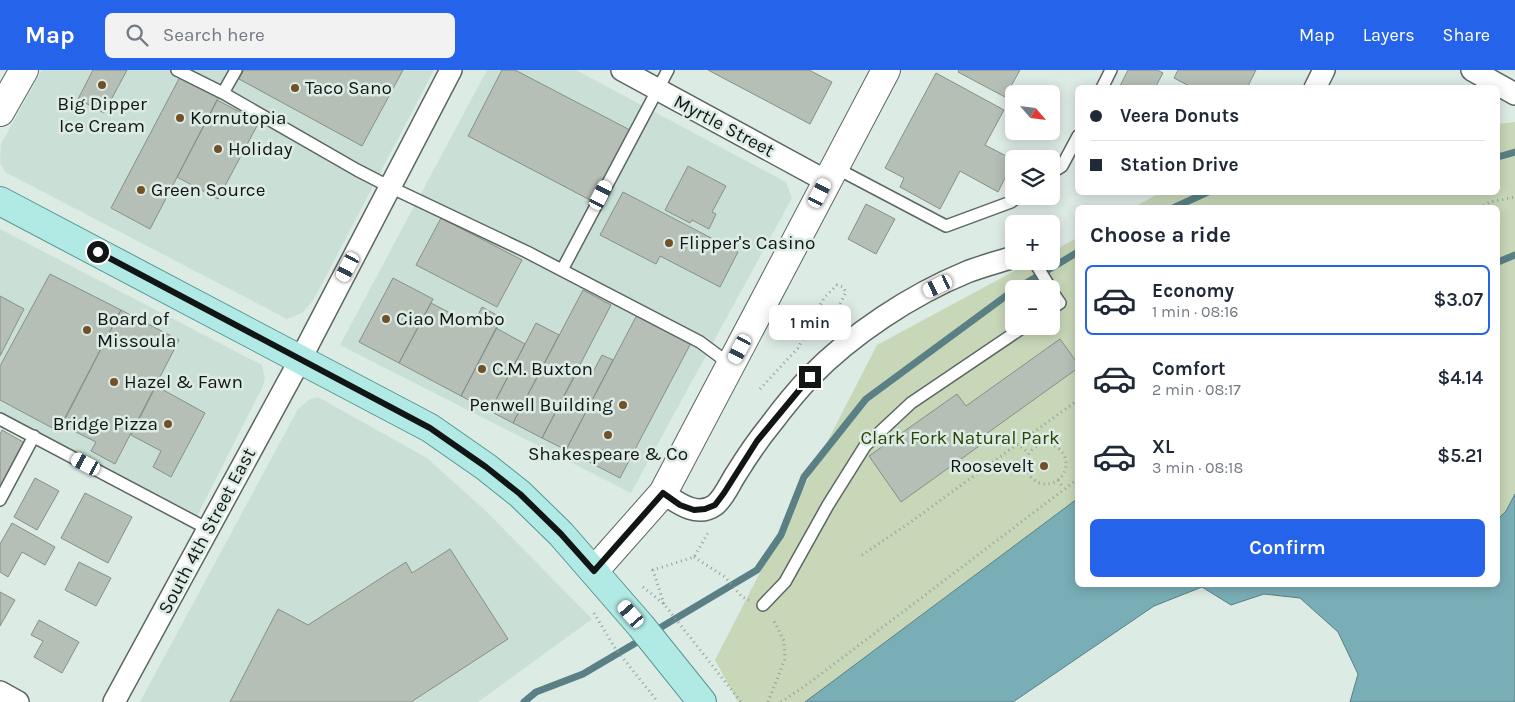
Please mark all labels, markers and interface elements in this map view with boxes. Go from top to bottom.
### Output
search box [105,13,455,58]
text: Map [25,21,75,49]
icon: search [123,21,151,49]
text: Search here [163,24,265,46]
text: Map [1299,24,1335,46]
text: Layers [1363,24,1415,46]
text: Share [1443,24,1490,46]
place label: Taco Sano [305,77,392,99]
marker: Big Dipper Ice Cream [96,79,108,91]
marker: Taco Sano [289,82,301,94]
north arrow [1005,85,1060,140]
map controls [1005,85,1060,335]
street label: Myrtle Street [670,90,778,162]
place label: Big Dipper Ice Cream [57,93,147,137]
text: Veera Donuts [1120,105,1239,127]
place label: Kornutopia [190,107,287,129]
marker: Kornutopia [174,112,186,124]
place label: Holiday [228,138,293,160]
marker: Holiday [212,143,224,155]
button: layers [1005,150,1060,205]
text: Station Drive [1120,154,1239,176]
car [806,176,833,210]
car [587,178,614,212]
place label: Green Source [151,179,265,201]
marker: Green Source [135,184,147,196]
button: + [1005,215,1060,270]
text: Choose a ride [1090,222,1231,248]
place label: Flipper's Casino [679,232,815,254]
marker: Flipper's Casino [663,237,675,249]
route start [87,241,109,263]
car [334,250,361,284]
car [921,273,954,299]
icon: car [1092,278,1137,323]
button: − [1005,280,1060,335]
text: Economy [1152,280,1234,302]
text: $3.07 [1434,289,1483,311]
text: 1 min · 08:16 [1152,302,1238,321]
callout: 1 min [769,304,851,340]
place label: Board of Missoula [97,308,176,352]
place label: Ciao Mombo [396,308,505,330]
marker: Ciao Mombo [380,313,392,325]
text: 1 min [790,313,830,332]
marker: Board of Missoula [81,324,93,336]
car [726,332,753,366]
icon: car [1092,356,1137,401]
place label: C.M. Buxton [492,358,593,380]
text: Comfort [1152,358,1226,380]
marker: C.M. Buxton [476,363,488,375]
route end [799,366,821,388]
text: $4.14 [1437,367,1483,389]
place label: Hazel & Fawn [124,371,243,393]
marker: Hazel & Fawn [108,376,120,388]
text: 2 min · 08:17 [1152,380,1241,399]
place label: Penwell Building [469,394,613,416]
marker: Penwell Building [617,399,629,411]
place label: Bridge Pizza [53,413,158,435]
marker: Bridge Pizza [162,418,174,430]
park label: Clark Fork Natural Park [860,427,1060,449]
marker: Shakespeare & Co [602,429,614,441]
icon: car [1092,434,1137,479]
text: XL [1152,436,1174,458]
place label: Shakespeare & Co [528,443,688,465]
street label: South 4th Street East [154,444,260,618]
text: $5.21 [1437,445,1483,467]
car [69,450,102,478]
place label: Roosevelt [950,455,1034,477]
text: 3 min · 08:18 [1152,458,1243,477]
marker: Roosevelt [1038,460,1050,472]
button: Confirm [1090,519,1485,577]
car [615,598,646,630]

